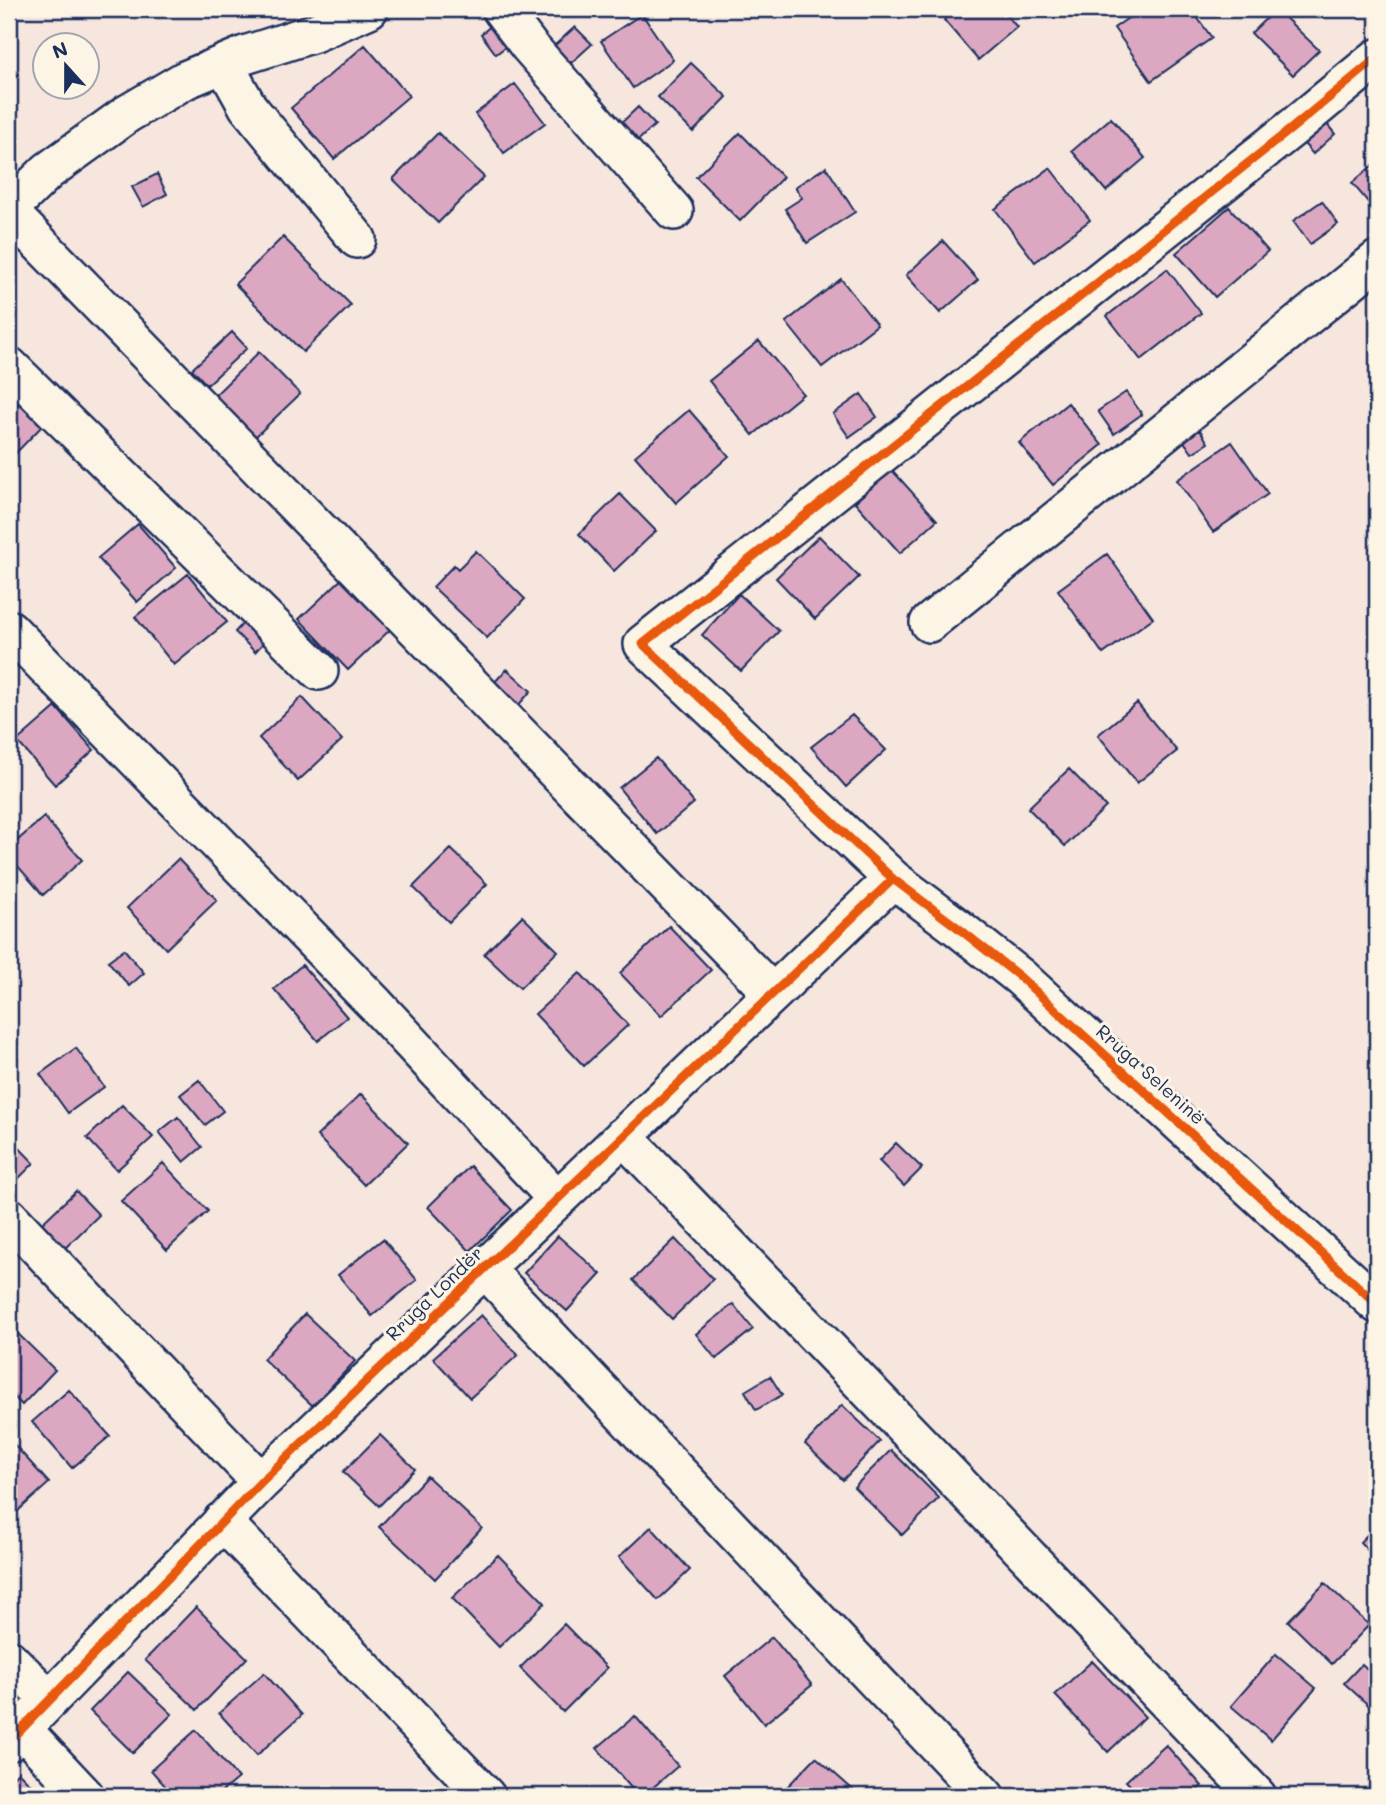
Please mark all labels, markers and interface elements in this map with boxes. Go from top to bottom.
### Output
north arrow [32,32,102,102]
text: N [49,35,71,64]
street label: Rruga Seleninë [1091,1018,1211,1130]
street label: Rruga Londër [380,1240,488,1346]

